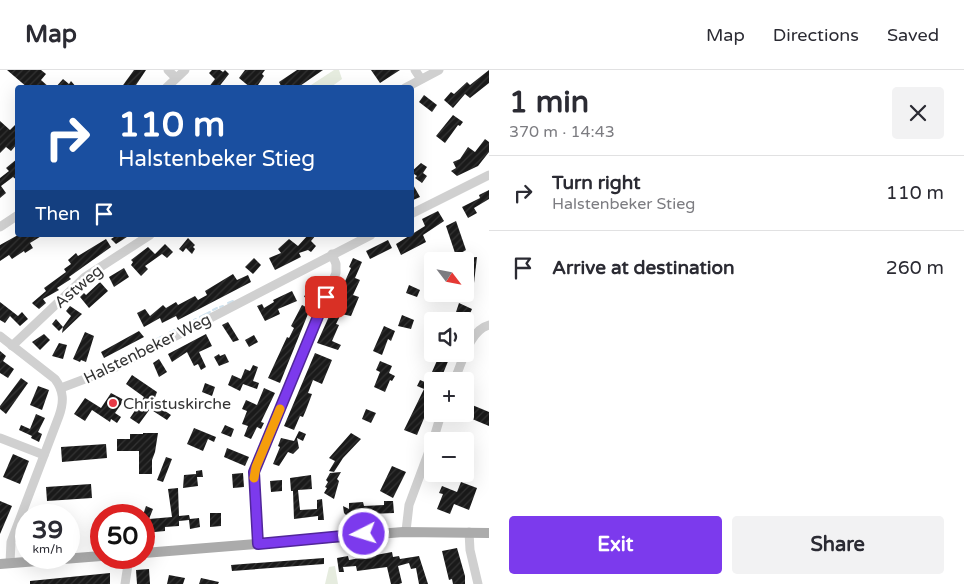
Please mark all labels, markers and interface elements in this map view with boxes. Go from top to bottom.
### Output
text: Map [25,20,77,49]
text: Map [706,24,745,46]
text: Directions [773,24,859,46]
text: Saved [887,24,939,46]
text: 1 min [509,84,589,121]
button: close [892,87,944,139]
text: 110 m [118,104,225,146]
icon: right [35,105,100,170]
text: 370 m · 14:43 [509,122,615,142]
text: Halstenbeker Stieg [118,146,315,172]
text: Turn right [552,172,640,194]
icon: right [509,179,537,207]
text: 110 m [886,182,944,204]
text: Halstenbeker Stieg [552,194,695,214]
icon: arrive [90,200,118,228]
text: Then [35,203,80,225]
north arrow [424,252,474,302]
map controls [424,252,474,482]
icon: arrive [509,254,537,282]
text: Arrive at destination [552,257,735,279]
text: 260 m [886,257,944,279]
street label: Astweg [50,261,107,313]
pin [305,276,347,318]
icon: arrive [312,283,340,311]
street label: Halstenbeker Weg [81,309,214,388]
button: sound [424,312,474,362]
button: + [424,372,474,422]
place label: Christuskirche [123,394,231,414]
marker: Christuskirche [107,397,119,409]
button: − [424,432,474,482]
speed limit sign: 50 [90,504,155,569]
position arrow [337,507,389,559]
text: 39 [32,515,63,545]
button: Exit [509,516,722,574]
button: Share [732,516,944,574]
text: km/h [32,542,63,556]

